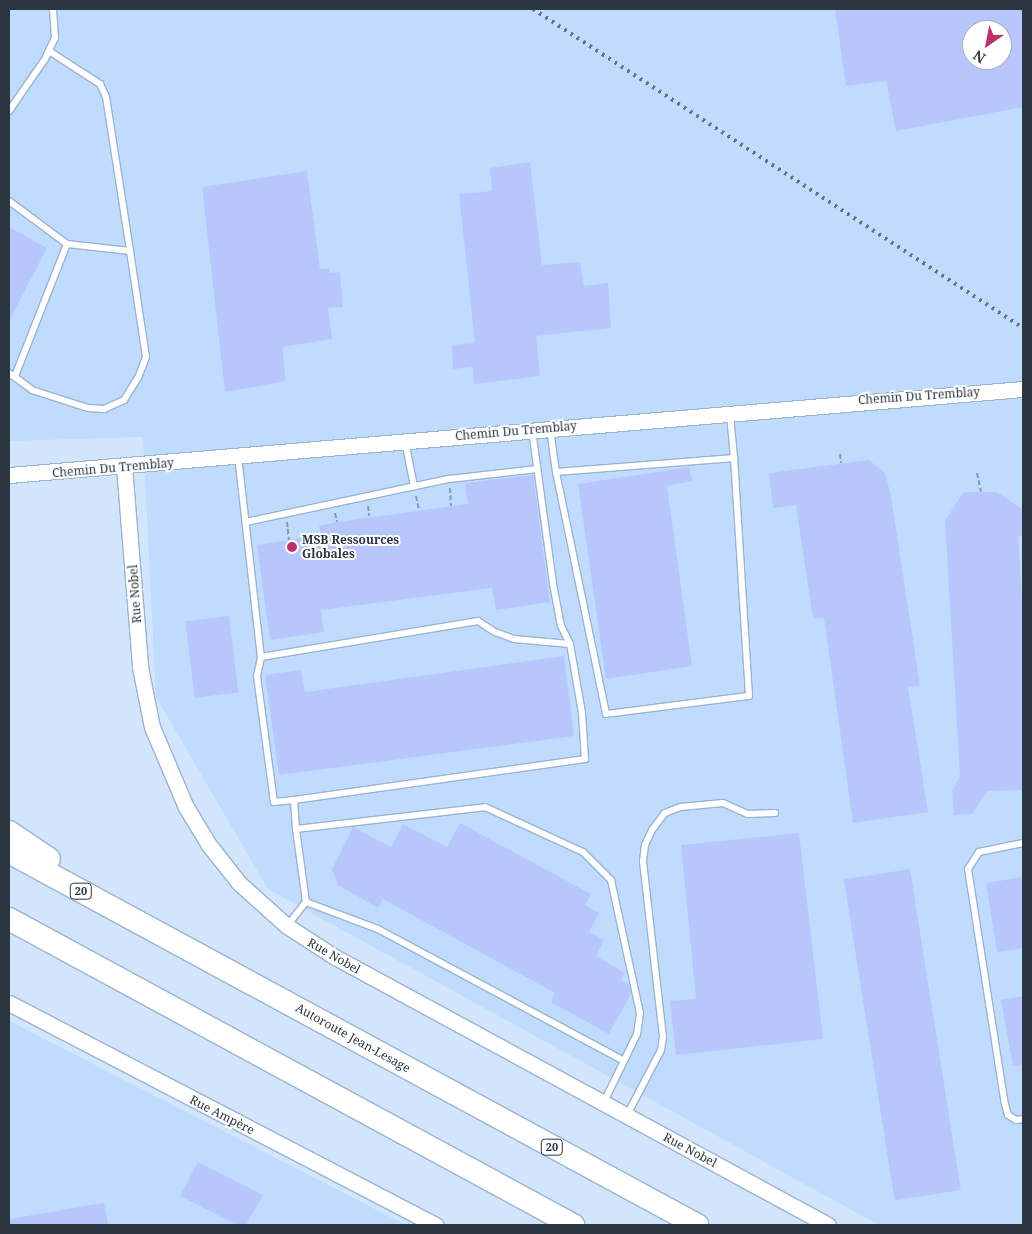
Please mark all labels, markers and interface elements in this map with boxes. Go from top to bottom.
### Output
north arrow [962,20,1012,70]
text: N [969,46,989,68]
street label: Chemin Du Tremblay [858,385,980,407]
street label: Chemin Du Tremblay [455,419,577,443]
street label: Chemin Du Tremblay [52,456,174,480]
place label: MSB Ressources Globales [302,533,399,561]
marker: MSB Ressources Globales [286,541,298,553]
street label: Rue Nobel [126,564,144,624]
road number: 20 [70,882,92,899]
street label: Rue Nobel [305,935,363,977]
street label: Autoroute Jean-Lesage [293,1000,413,1076]
street label: Rue Ampère [187,1093,257,1137]
street label: Rue Nobel [661,1130,719,1170]
road number: 20 [541,1138,563,1156]

